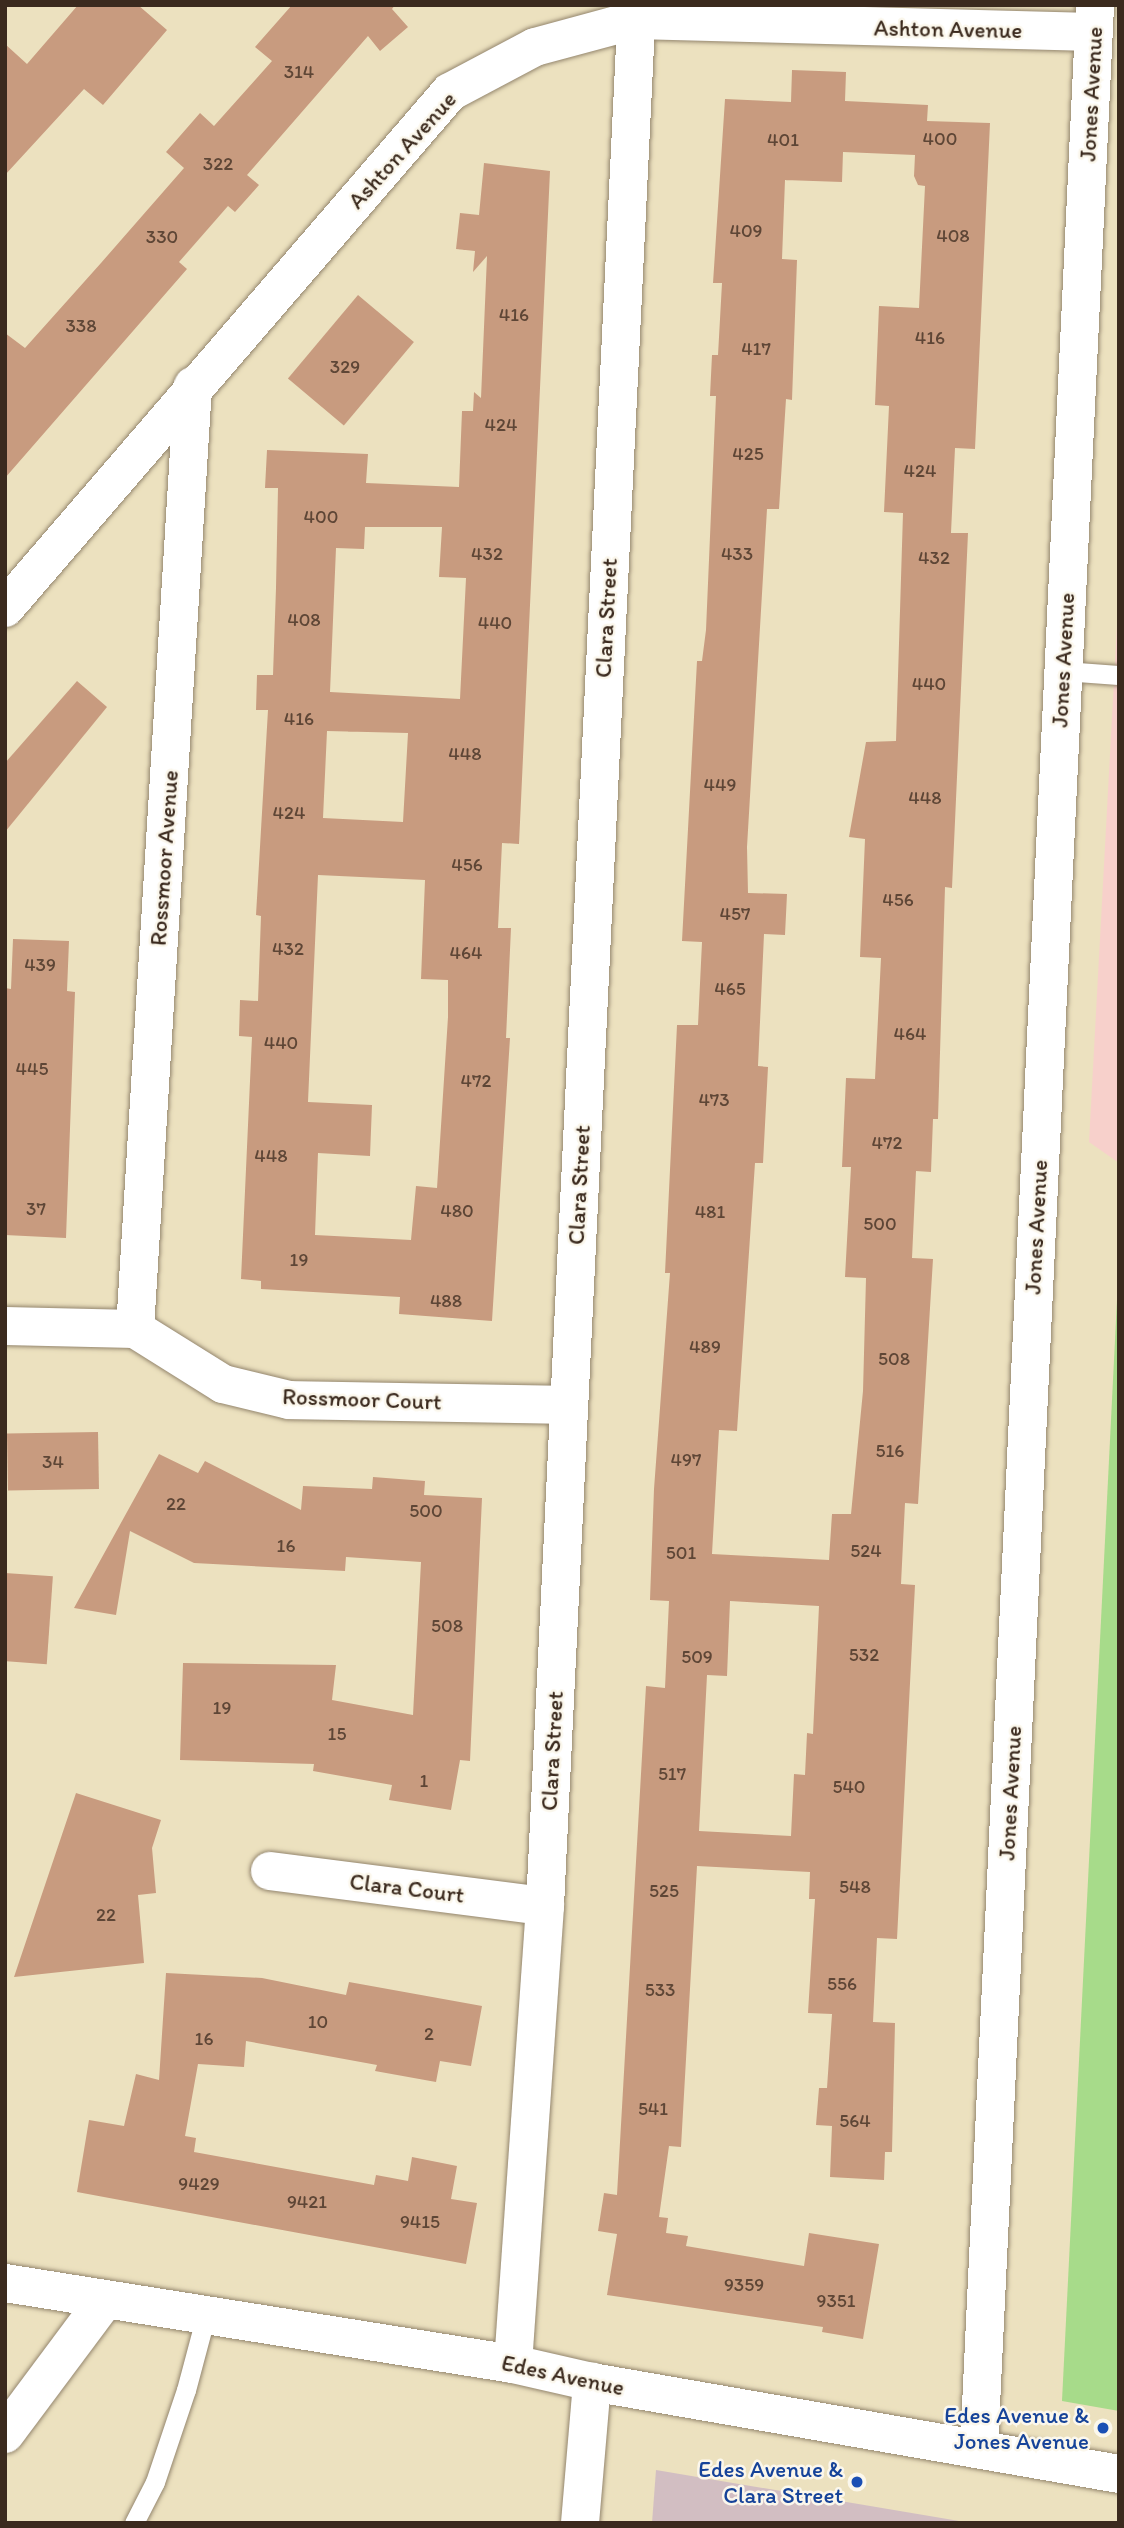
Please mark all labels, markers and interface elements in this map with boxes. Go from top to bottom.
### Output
street label: Ashton Avenue [874,14,1022,44]
street label: Jones Avenue [1074,26,1108,162]
house number: 314 [284,61,314,83]
street label: Ashton Avenue [342,86,462,214]
house number: 400 [923,128,957,150]
house number: 401 [767,129,799,151]
house number: 322 [203,153,233,175]
house number: 409 [729,220,763,242]
house number: 408 [936,225,970,247]
house number: 330 [146,226,178,248]
house number: 416 [499,304,529,326]
house number: 338 [65,315,97,337]
house number: 416 [915,327,945,349]
house number: 417 [741,338,771,360]
house number: 329 [330,356,360,378]
house number: 424 [485,414,517,436]
house number: 425 [732,443,764,465]
house number: 424 [904,460,936,482]
house number: 400 [304,506,338,528]
house number: 432 [471,543,503,565]
house number: 433 [721,543,753,565]
house number: 432 [918,547,950,569]
street label: Clara Street [589,558,623,678]
street label: Jones Avenue [1046,592,1080,728]
house number: 408 [287,609,321,631]
house number: 440 [478,612,512,634]
house number: 440 [912,673,946,695]
house number: 416 [284,708,314,730]
house number: 448 [448,743,482,765]
street label: Rossmoor Avenue [144,770,184,946]
house number: 449 [704,774,736,796]
house number: 448 [908,787,942,809]
house number: 424 [273,802,305,824]
house number: 456 [451,854,483,876]
house number: 456 [882,889,914,911]
house number: 457 [720,903,750,925]
house number: 432 [272,938,304,960]
house number: 464 [450,942,482,964]
house number: 439 [24,954,56,976]
house number: 465 [714,978,746,1000]
house number: 464 [894,1023,926,1045]
house number: 440 [264,1032,298,1054]
house number: 445 [16,1058,48,1080]
house number: 472 [461,1070,491,1092]
house number: 473 [698,1089,730,1111]
street label: Clara Street [562,1125,596,1245]
house number: 472 [872,1132,902,1154]
house number: 448 [254,1145,288,1167]
street label: Jones Avenue [1019,1159,1053,1295]
house number: 37 [26,1198,46,1220]
house number: 480 [440,1200,474,1222]
house number: 481 [695,1201,725,1223]
house number: 500 [863,1213,897,1235]
house number: 19 [290,1249,308,1271]
house number: 488 [430,1290,462,1312]
house number: 489 [689,1336,721,1358]
house number: 508 [878,1348,910,1370]
street label: Rossmoor Court [282,1382,442,1416]
house number: 516 [876,1440,904,1462]
house number: 497 [671,1449,701,1471]
house number: 34 [42,1451,64,1473]
house number: 22 [166,1493,186,1515]
house number: 500 [409,1500,443,1522]
house number: 16 [277,1535,295,1557]
house number: 524 [850,1540,882,1562]
house number: 501 [666,1542,696,1564]
house number: 508 [431,1615,463,1637]
house number: 532 [849,1644,879,1666]
house number: 509 [681,1646,713,1668]
street label: Clara Street [535,1691,569,1811]
house number: 19 [213,1697,231,1719]
house number: 15 [328,1723,346,1745]
street label: Jones Avenue [993,1725,1027,1861]
house number: 517 [658,1763,686,1785]
house number: 1 [420,1770,428,1792]
house number: 540 [832,1776,866,1798]
street label: Clara Court [348,1867,466,1909]
house number: 548 [839,1876,871,1898]
house number: 525 [649,1880,679,1902]
house number: 22 [96,1904,116,1926]
house number: 556 [827,1973,857,1995]
house number: 533 [645,1979,675,2001]
house number: 10 [308,2011,328,2033]
house number: 2 [424,2023,434,2045]
house number: 16 [195,2028,213,2050]
house number: 541 [638,2098,668,2120]
house number: 564 [839,2110,871,2132]
house number: 9429 [178,2173,220,2195]
house number: 9421 [287,2191,327,2213]
house number: 9415 [400,2211,440,2233]
house number: 9359 [724,2274,764,2296]
house number: 9351 [816,2290,856,2312]
street label: Edes Avenue [500,2349,626,2401]
place label: Edes Avenue & Jones Avenue [945,2401,1089,2455]
marker: Edes Avenue & Jones Avenue [1095,2420,1111,2436]
place label: Edes Avenue & Clara Street [699,2455,843,2509]
marker: Edes Avenue & Clara Street [849,2474,865,2490]

